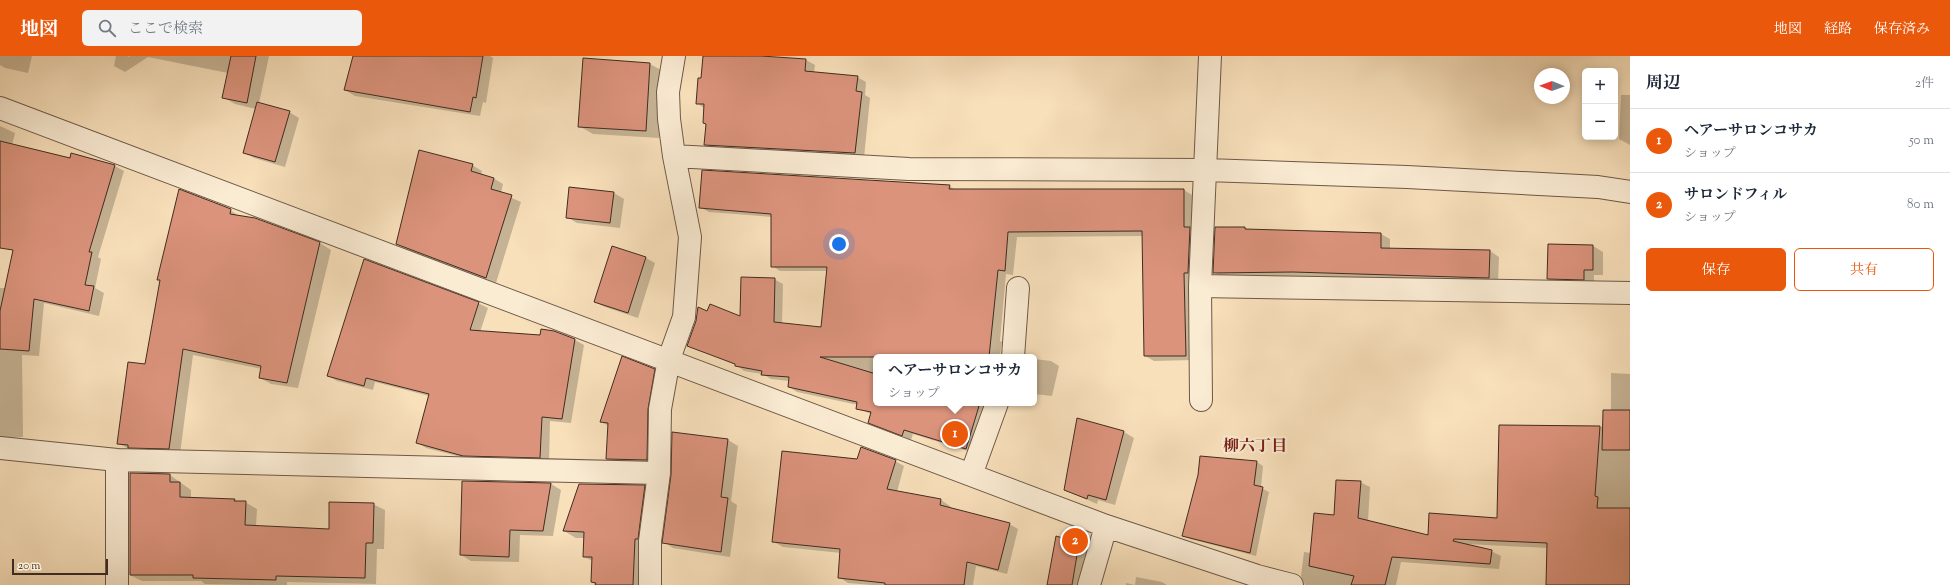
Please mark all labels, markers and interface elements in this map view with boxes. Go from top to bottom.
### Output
search box [82,10,362,46]
text: 地図 [20,17,58,44]
icon: search [96,17,118,39]
text: ここで検索 [128,19,203,40]
text: 地図 [1774,20,1802,40]
text: 経路 [1824,20,1852,40]
text: 保存済み [1874,20,1930,40]
north arrow [1534,68,1570,104]
map controls [1582,68,1618,140]
button: + [1582,68,1618,104]
text: 周辺 [1646,72,1680,96]
text: 2件 [1915,75,1934,93]
button: − [1582,104,1618,140]
text: ヘアーサロンコサカ [1684,121,1818,142]
text: 1 [1657,132,1661,150]
text: 50 m [1909,132,1934,150]
text: ショップ [1684,145,1736,163]
text: サロンドフィル [1684,185,1787,206]
text: 2 [1656,196,1662,214]
text: 80 m [1907,196,1934,214]
text: ショップ [1684,209,1736,227]
your location [829,234,849,254]
button: 保存 [1646,248,1786,291]
button: 共有 [1794,248,1934,291]
popup [873,354,1037,406]
text: ヘアーサロンコサカ [888,361,1022,382]
text: ショップ [888,385,940,403]
pin: 1 [942,419,968,449]
district label: 柳六丁目 [1223,436,1287,459]
pin: 2 [1062,526,1088,556]
scale bar [12,557,108,576]
text: 20 m [18,558,40,574]

